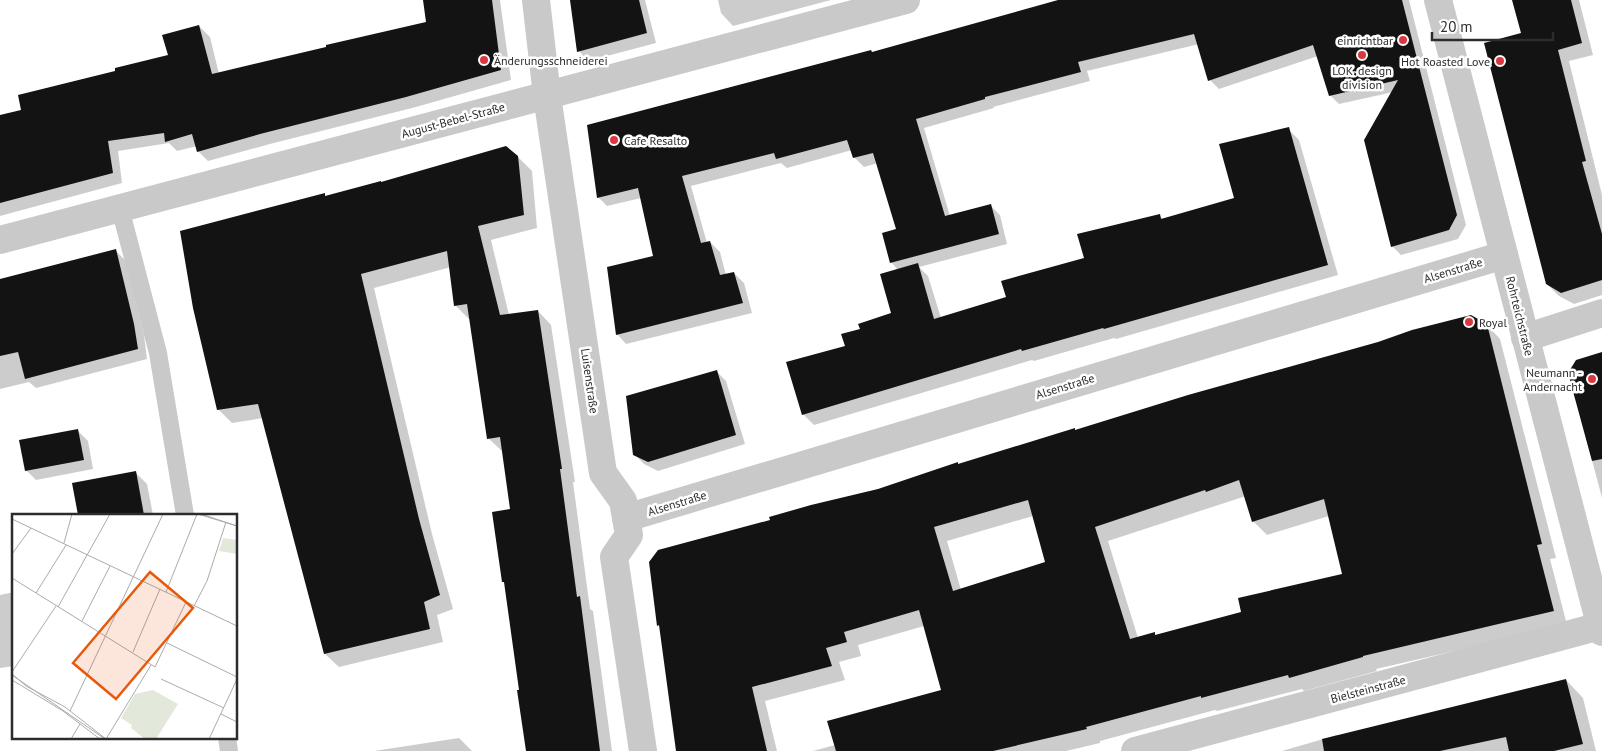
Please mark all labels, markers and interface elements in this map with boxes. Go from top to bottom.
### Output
scale bar [1432,10,1553,42]
text: 20 m [1440,17,1473,36]
place label: einrichtbar [1337,33,1393,48]
marker: einrichtbar [1397,34,1409,46]
marker: LOK. design division [1356,49,1368,61]
place label: Änderungsschneiderei [494,53,608,68]
marker: Änderungsschneiderei [478,54,490,66]
place label: Hot Roasted Love [1401,54,1490,69]
marker: Hot Roasted Love [1494,55,1506,67]
place label: LOK. design division [1332,63,1392,92]
street label: August-Bebel-Straße [400,99,506,141]
place label: Cafe Resalto [624,133,687,148]
marker: Cafe Resalto [608,134,620,146]
street label: Alsenstraße [1422,254,1484,286]
street label: Rohrteichstraße [1503,275,1537,357]
place label: Royal [1479,315,1507,330]
marker: Royal [1463,316,1475,328]
street label: Luisenstraße [578,347,602,415]
place label: Neumann - Andernacht [1523,365,1582,394]
street label: Alsenstraße [1034,370,1096,402]
marker: Neumann - Andernacht [1586,373,1598,385]
street label: Alsenstraße [646,487,708,519]
inset map [12,514,238,738]
street label: Bielsteinstraße [1329,672,1407,706]

